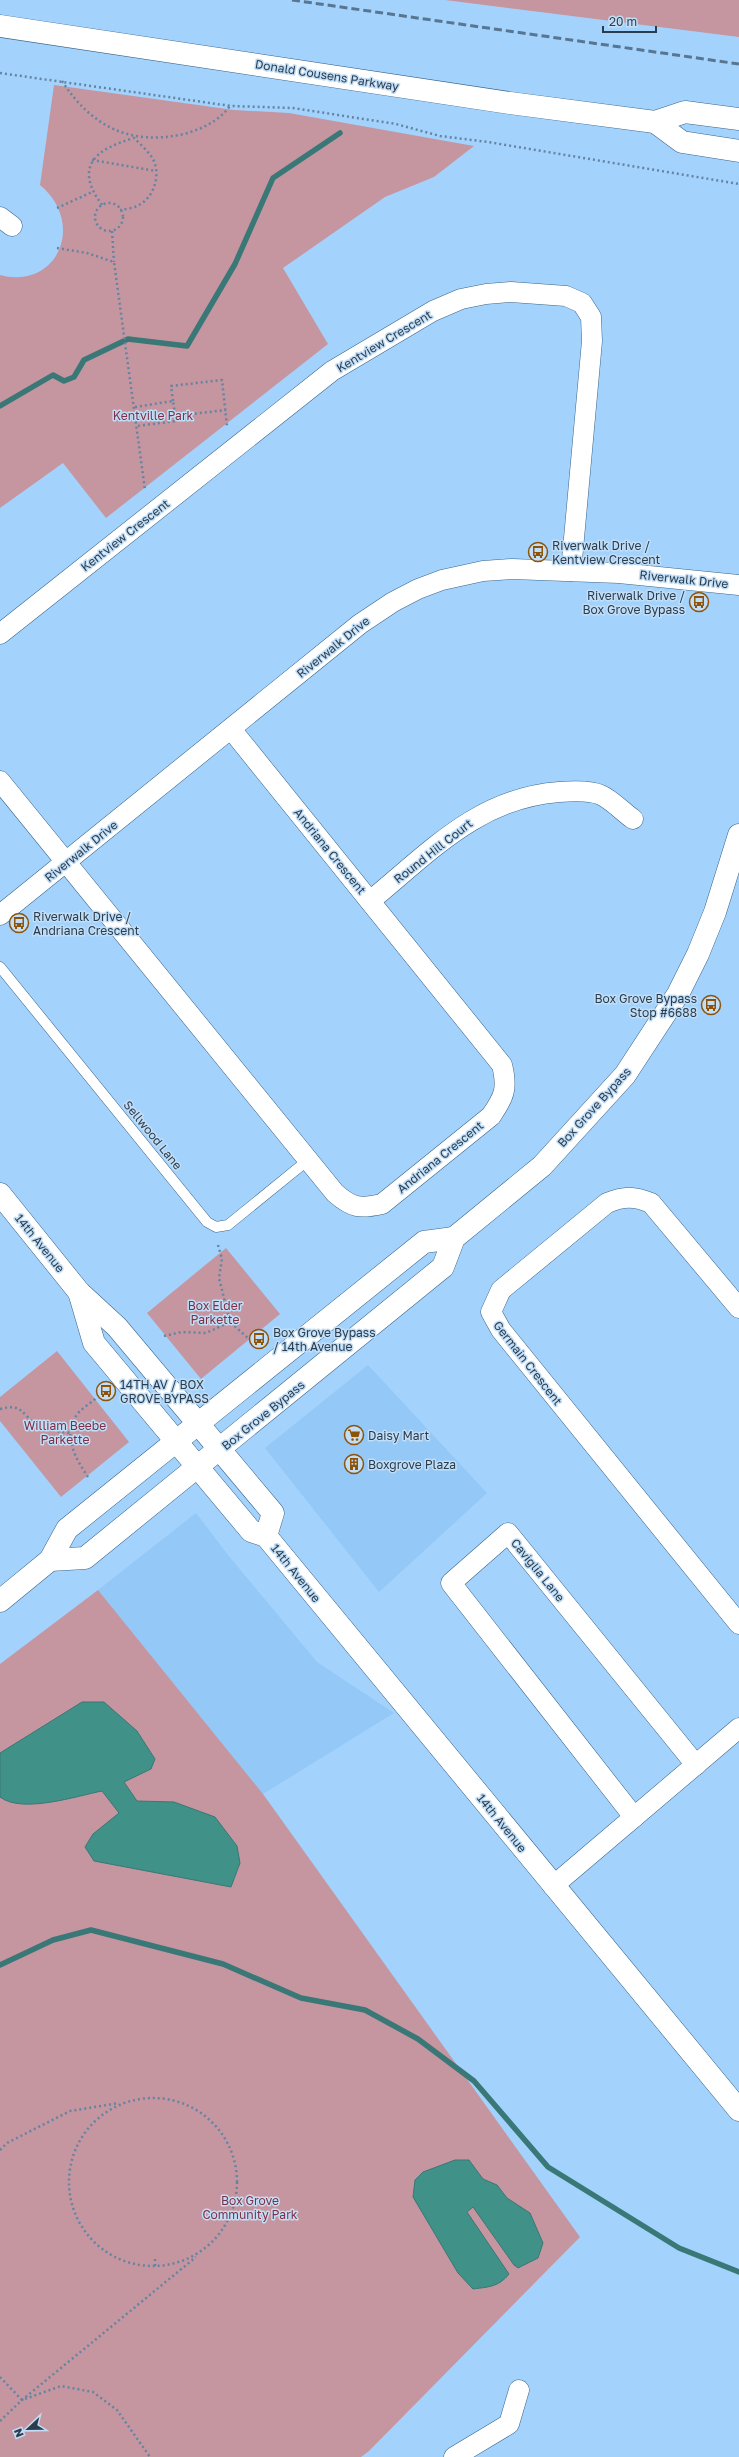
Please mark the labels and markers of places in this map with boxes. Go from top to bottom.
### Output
place label: Riverwalk Drive / Kentview Crescent [552,538,661,567]
bus stop icon: Riverwalk Drive / Kentview Crescent [527,541,549,563]
place label: Riverwalk Drive / Box Grove Bypass [582,588,685,617]
bus stop icon: Riverwalk Drive / Box Grove Bypass [688,591,710,613]
place label: Riverwalk Drive / Andriana Crescent [33,909,139,938]
bus stop icon: Riverwalk Drive / Andriana Crescent [8,912,30,934]
place label: Box Grove Bypass Stop #6688 [594,991,697,1020]
bus stop icon: Box Grove Bypass Stop #6688 [700,994,722,1016]
place label: Box Grove Bypass / 14th Avenue [273,1325,376,1354]
bus stop icon: Box Grove Bypass / 14th Avenue [248,1328,270,1350]
place label: 14TH AV / BOX GROVE BYPASS [120,1377,209,1406]
bus stop icon: 14TH AV / BOX GROVE BYPASS [95,1380,117,1402]
supermarket icon: Daisy Mart [343,1424,365,1446]
place label: Daisy Mart [368,1428,429,1443]
building icon: Boxgrove Plaza [343,1453,365,1475]
place label: Boxgrove Plaza [368,1457,456,1472]

